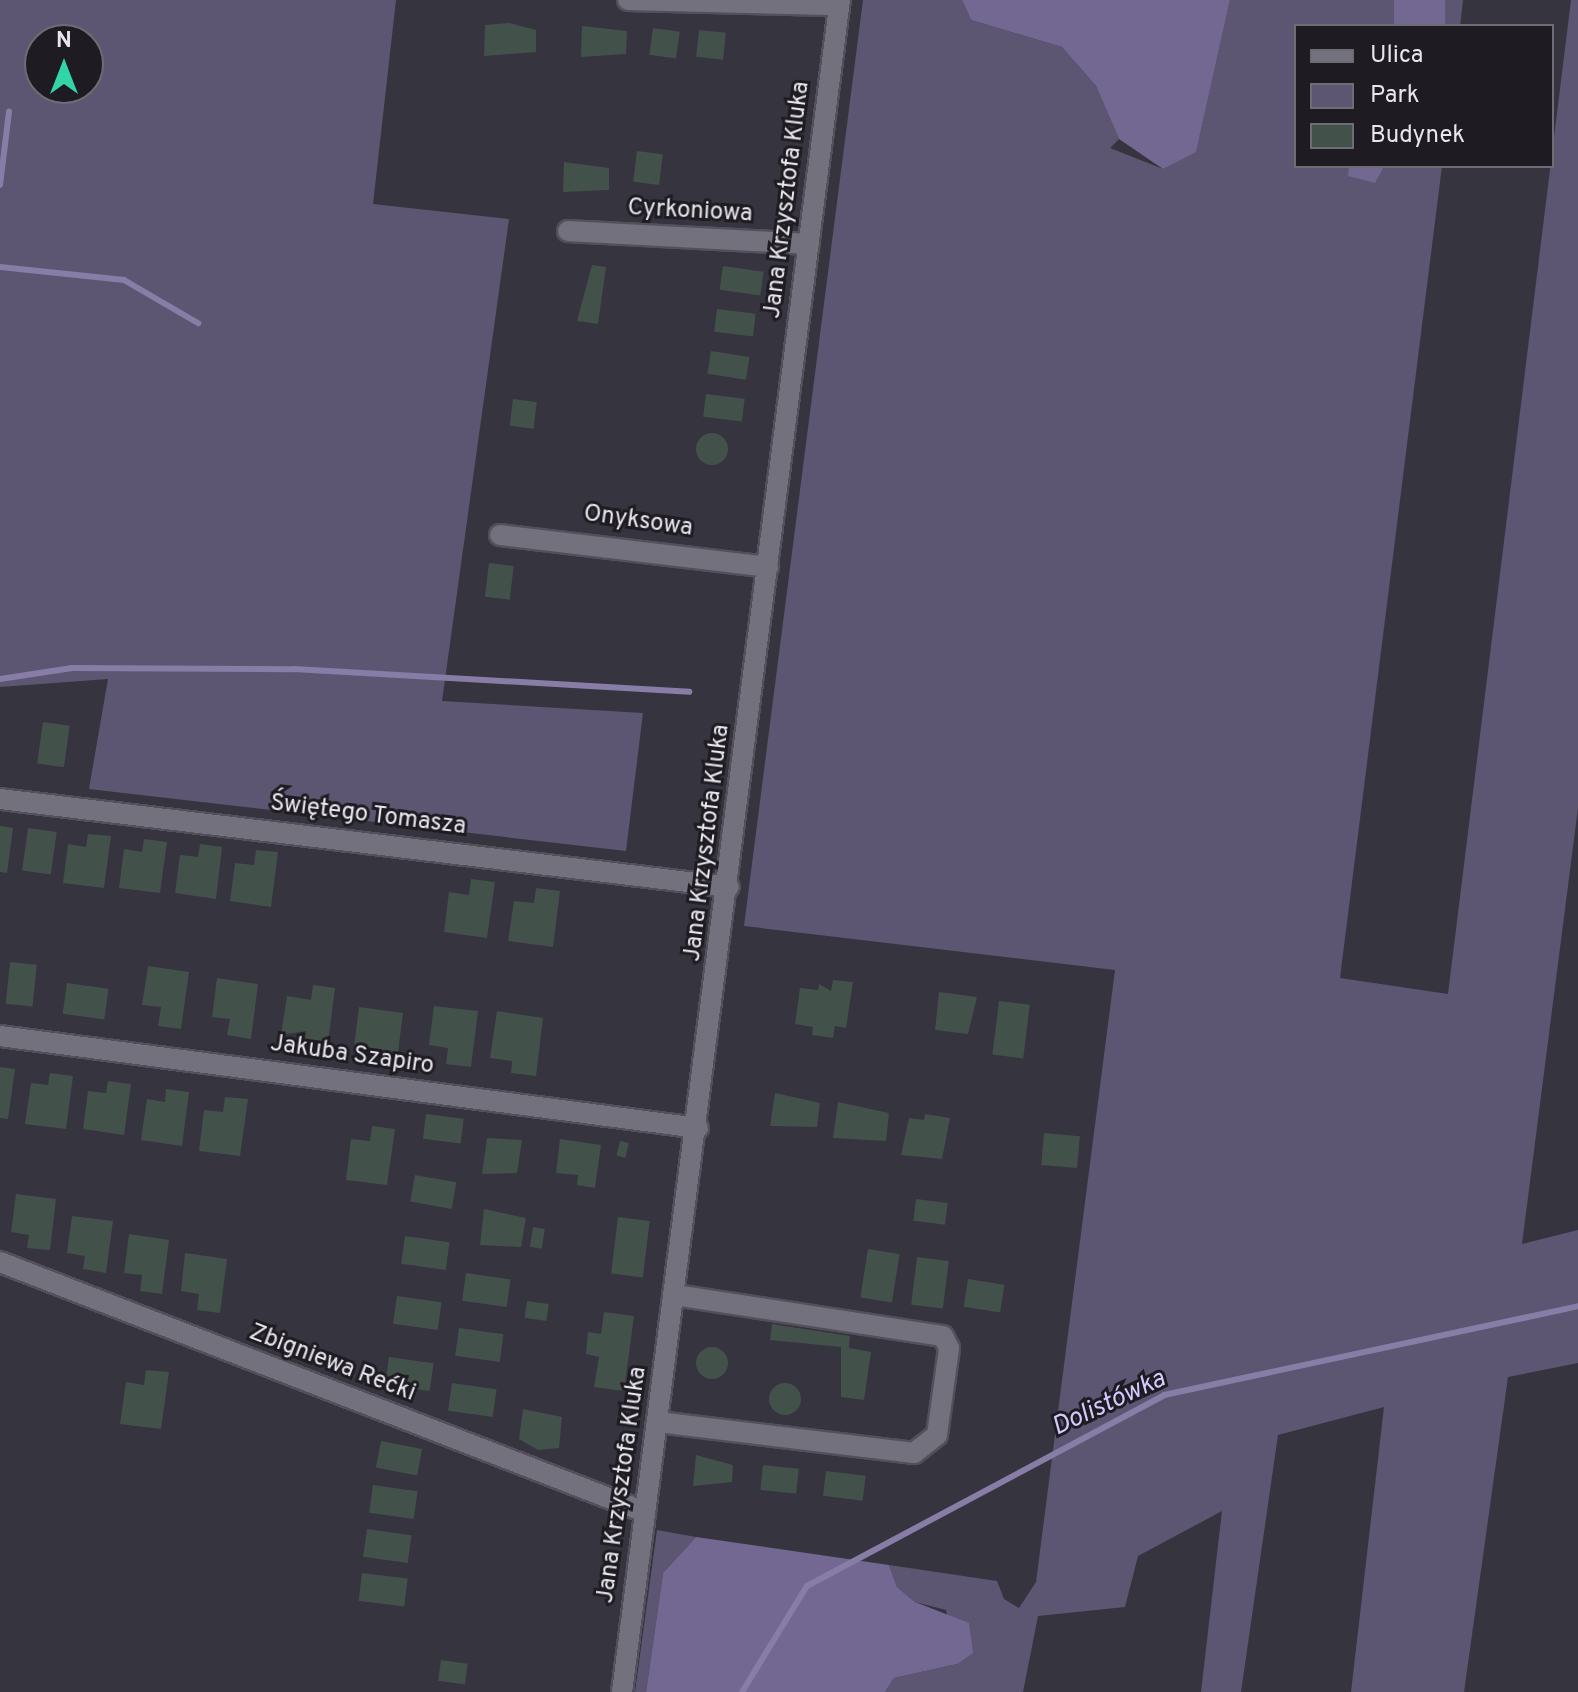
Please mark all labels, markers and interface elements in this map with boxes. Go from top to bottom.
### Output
north arrow [24,24,104,104]
legend [1294,24,1554,168]
text: N [56,28,72,55]
text: Ulica [1370,41,1423,71]
street label: Jana Krzysztofa Kluka [759,80,817,320]
text: Park [1370,81,1420,111]
text: Budynek [1370,121,1465,151]
street label: Cyrkoniowa [627,194,753,230]
street label: Onyksowa [582,500,694,544]
street label: Jana Krzysztofa Kluka [679,723,737,963]
street label: Świętego Tomasza [268,790,468,842]
street label: Jakuba Szapiro [268,1030,436,1082]
street label: Zbigniewa Rećki [245,1319,419,1409]
water label: Dolistówka [1047,1364,1171,1444]
street label: Jana Krzysztofa Kluka [592,1365,654,1605]

